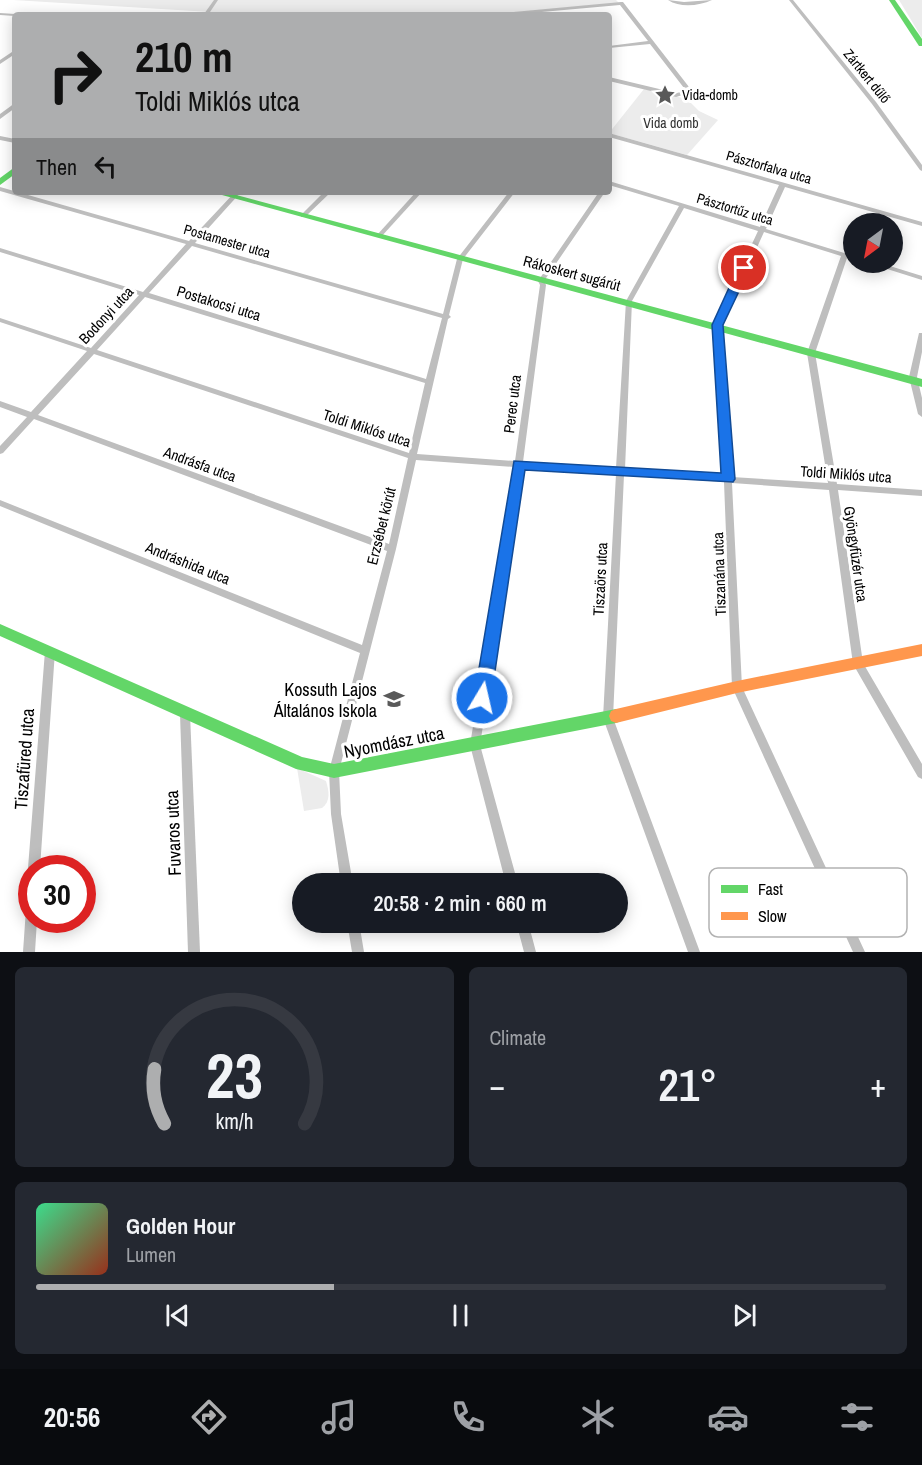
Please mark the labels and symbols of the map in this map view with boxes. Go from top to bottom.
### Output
street label: Zártkert dűlő [840,45,894,107]
place icon: Vida-domb [653,83,677,107]
place label: Vida-domb [682,86,738,104]
park label: Vida domb [643,114,699,132]
street label: Pásztorfalva utca [724,146,814,188]
street label: Pásztortűz utca [695,189,776,229]
north arrow [843,213,903,273]
street label: Postamester utca [182,220,273,262]
pin [718,242,769,293]
street label: Rákoskert sugárút [521,250,623,296]
street label: Postakocsi utca [174,280,264,326]
street label: Bodonyi utca [74,281,138,348]
street label: Perec utca [498,373,526,434]
street label: Toldi Miklós utca [320,404,414,452]
street label: Andrásfa utca [160,441,239,487]
street label: Toldi Miklós utca [800,460,893,488]
street label: Erzsébet körút [361,484,401,567]
street label: Gyöngyfüzér utca [839,505,873,603]
street label: Tiszanána utca [707,532,731,616]
street label: Andráshida utca [142,536,234,590]
street label: Tiszaörs utca [588,542,612,616]
position arrow [450,666,514,730]
place label: Kossuth Lajos Általános Iskola [273,677,377,723]
school or university icon: Kossuth Lajos Általános Iskola [382,687,406,711]
street label: Tiszafüred utca [8,708,40,810]
street label: Nyomdász utca [342,720,446,764]
street label: Fuvaros utca [159,790,187,876]
speed limit sign: 30 [18,855,96,933]
legend [709,868,907,937]
text: Fast [758,878,783,900]
text: Slow [758,905,787,927]

